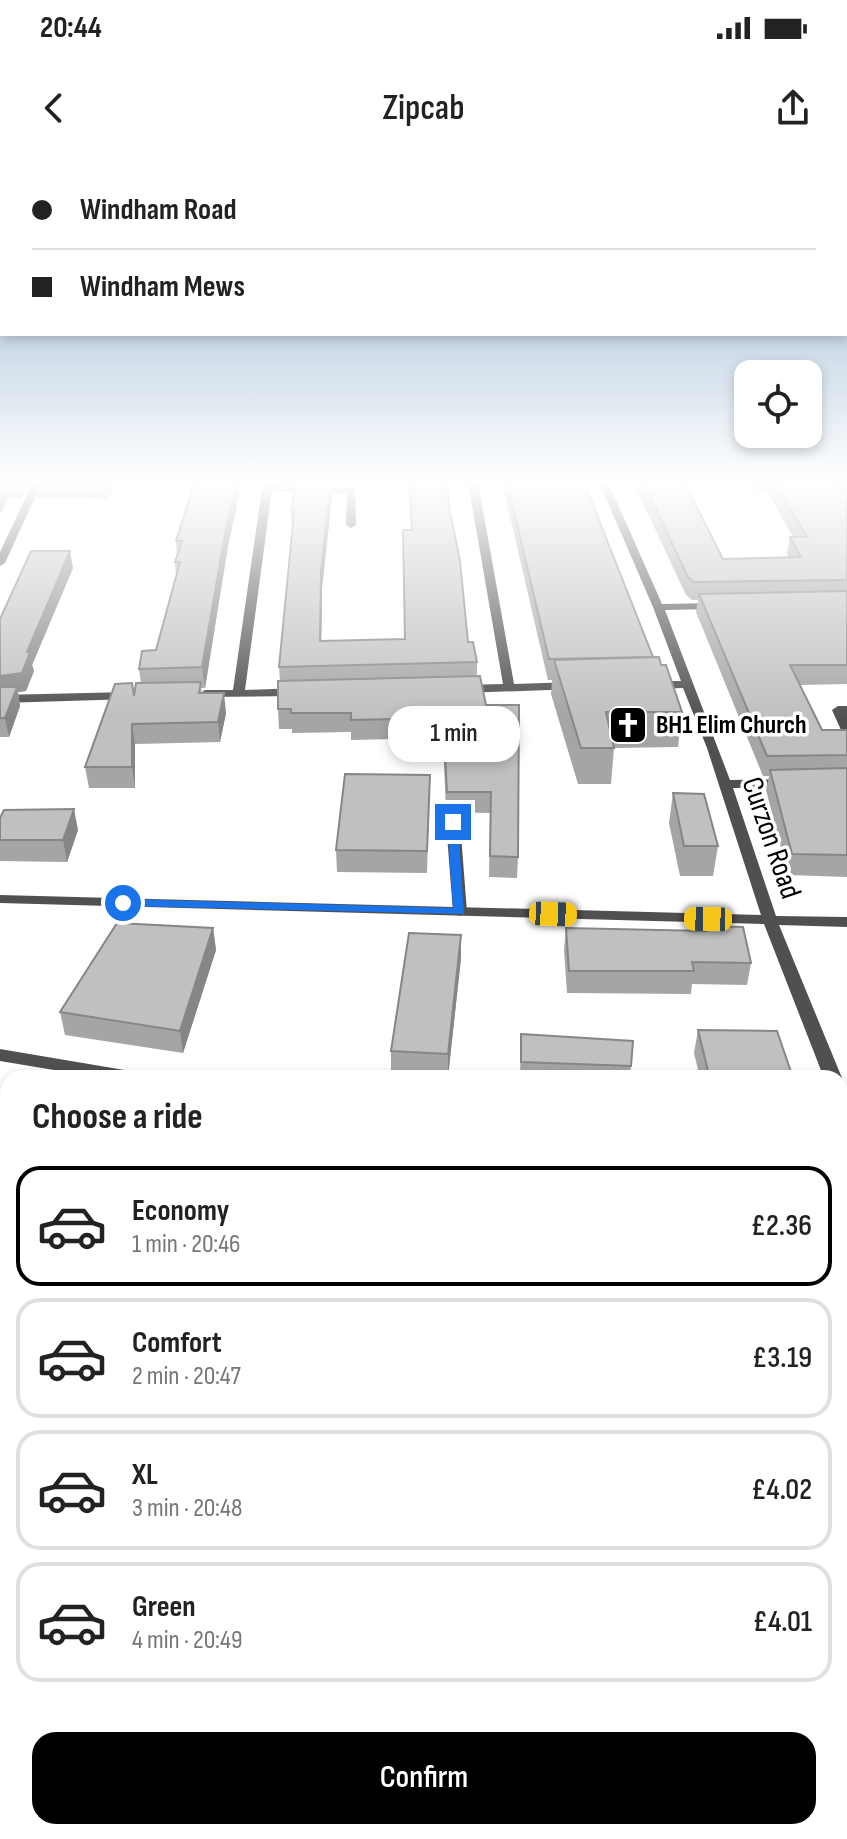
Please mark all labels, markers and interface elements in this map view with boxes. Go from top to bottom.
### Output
text: 20:44 [40,10,102,46]
icon: back [32,86,76,130]
icon: share [771,86,815,130]
text: Zipcab [382,87,465,130]
text: Windham Road [80,192,237,228]
text: Windham Mews [80,269,245,305]
map controls [734,360,822,448]
button: locate [734,360,822,448]
church icon: BH1 Elim Church [607,704,649,746]
callout: 1 min [387,706,519,762]
place label: BH1 Elim Church [656,710,807,741]
text: 1 min [430,718,478,749]
street label: Curzon Road [733,773,809,903]
route end [435,804,471,840]
route start [105,885,141,921]
car [529,901,577,927]
car [684,907,732,931]
text: Choose a ride [32,1096,203,1139]
icon: car [36,1190,108,1262]
text: Economy [132,1193,229,1229]
text: £2.36 [751,1208,812,1244]
text: 1 min · 20:46 [132,1229,241,1260]
icon: car [36,1322,108,1394]
text: Comfort [132,1325,222,1361]
text: £3.19 [752,1340,812,1376]
text: 2 min · 20:47 [132,1361,241,1392]
icon: car [36,1454,108,1526]
text: XL [132,1457,158,1493]
text: £4.02 [751,1472,812,1508]
text: 3 min · 20:48 [132,1493,242,1524]
icon: car [36,1586,108,1658]
text: Green [132,1589,196,1625]
text: £4.01 [753,1604,812,1640]
text: 4 min · 20:49 [132,1625,242,1656]
button: Confirm [32,1732,816,1824]

